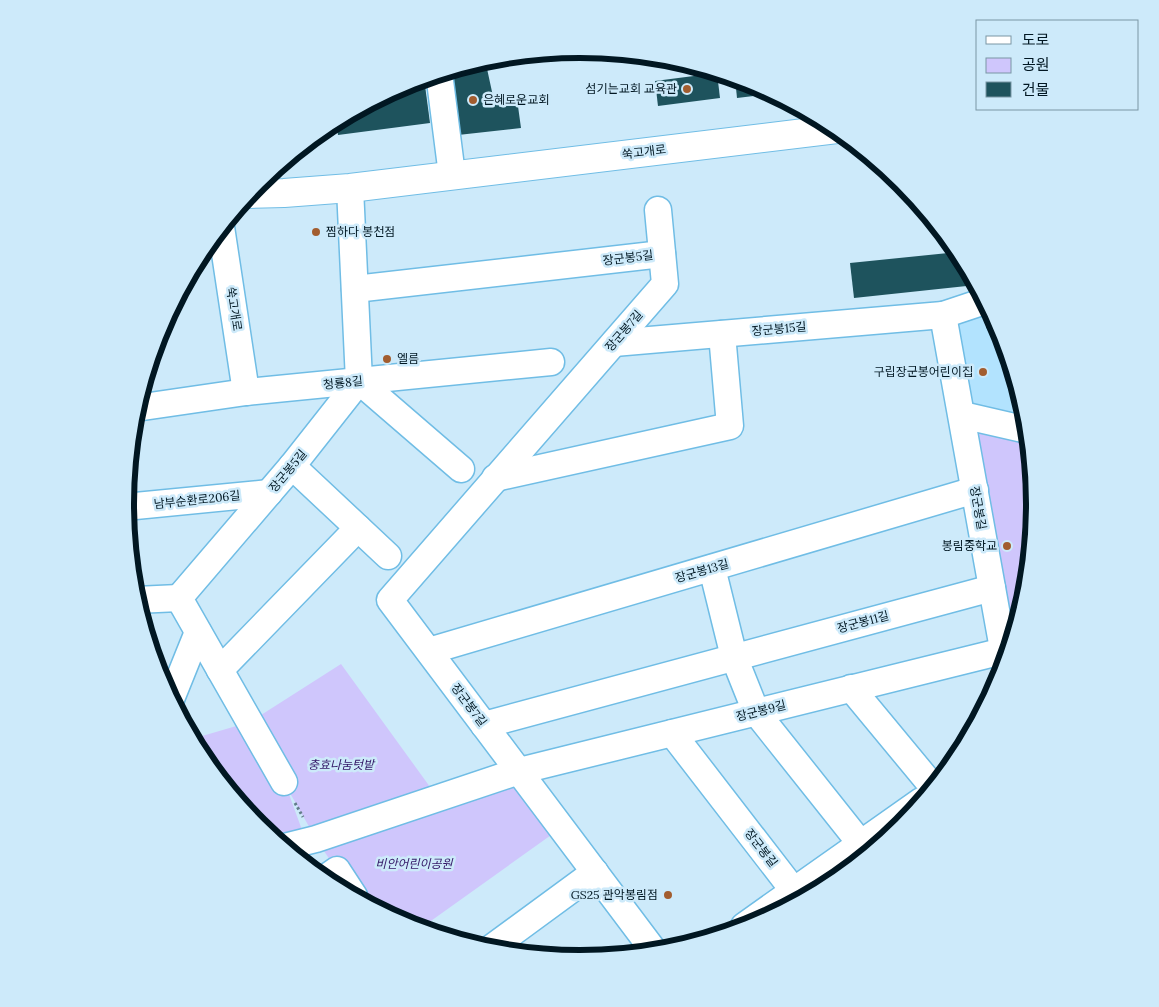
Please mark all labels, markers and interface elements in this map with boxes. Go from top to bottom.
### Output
legend [976,20,1139,110]
text: 도로 [1022,30,1050,49]
text: 공원 [1022,55,1050,74]
text: 건물 [1022,80,1050,99]
place label: 섬기는교회 교육관 [586,81,677,96]
marker: 섬기는교회 교육관 [681,83,693,95]
place label: 은혜로운교회 [483,92,549,107]
marker: 은혜로운교회 [467,94,479,106]
street label: 쑥고개로 [621,141,667,162]
place label: 찜하다 봉천점 [326,224,395,239]
marker: 찜하다 봉천점 [310,226,322,238]
street label: 장군봉5길 [602,247,654,268]
street label: 쑥고개로 [224,286,245,332]
street label: 장군봉7길 [602,307,646,354]
street label: 장군봉15길 [751,319,807,338]
place label: 엘름 [397,351,419,366]
marker: 엘름 [381,353,393,365]
place label: 구립장군봉어린이집 [874,364,973,379]
marker: 구립장군봉어린이집 [977,366,989,378]
street label: 청룡8길 [322,373,364,392]
street label: 장군봉5길 [266,446,310,495]
street label: 장군봉길 [967,485,990,531]
street label: 남부순환로206길 [153,487,241,512]
place label: 봉림중학교 [942,538,997,553]
marker: 봉림중학교 [1001,540,1013,552]
street label: 장군봉13길 [673,556,730,585]
street label: 장군봉11길 [835,607,890,636]
street label: 장군봉7길 [448,680,490,729]
street label: 장군봉9길 [734,697,787,724]
park label: 충효나눔텃밭 [308,757,376,772]
street label: 장군봉길 [742,826,781,870]
park label: 비안어린이공원 [375,856,454,871]
place label: GS25 관악봉림점 [571,887,658,902]
marker: GS25 관악봉림점 [662,889,674,901]

